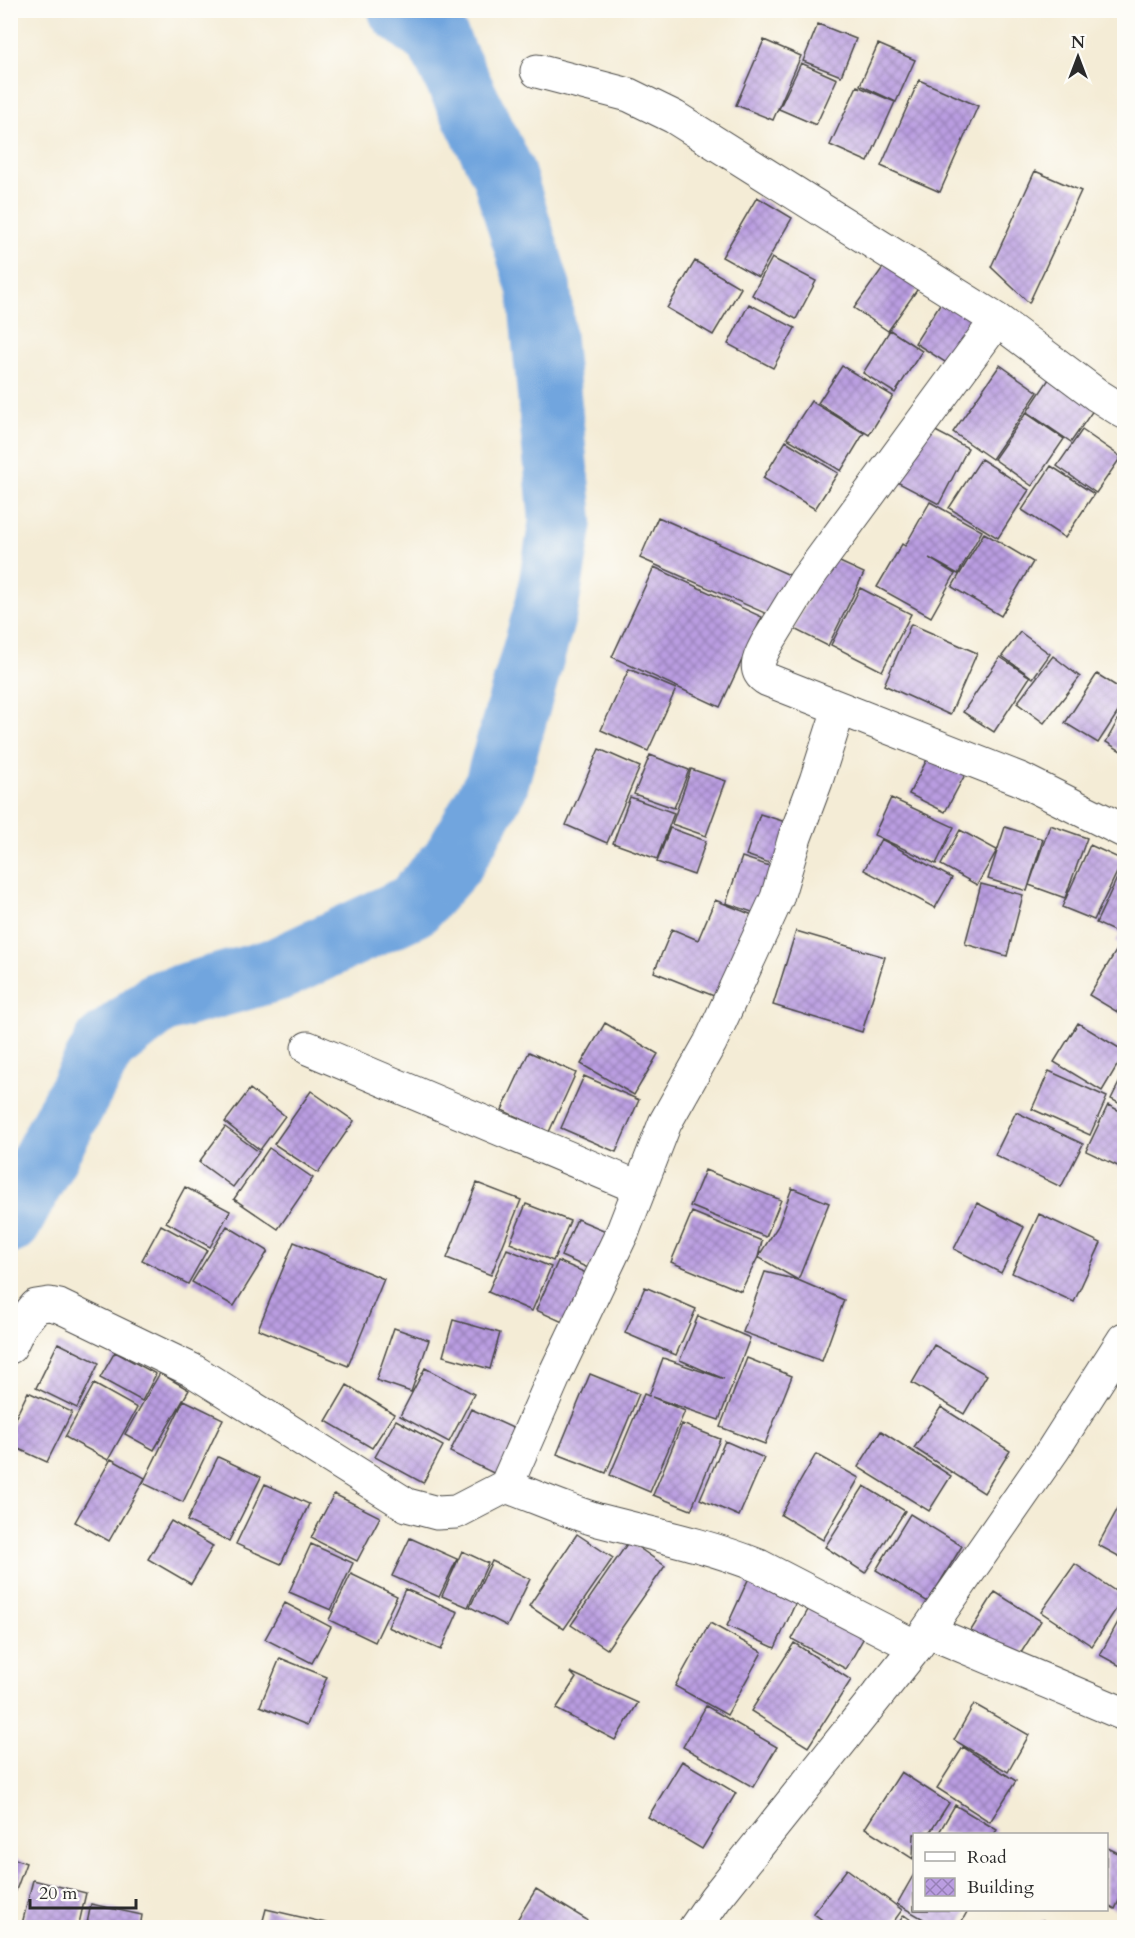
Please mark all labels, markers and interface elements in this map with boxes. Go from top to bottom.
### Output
north arrow [1048,27,1108,87]
text: N [1071,32,1085,54]
legend [913,1833,1108,1911]
text: Road [967,1845,1007,1870]
scale bar [30,1872,136,1910]
text: Building [967,1875,1035,1900]
text: 20 m [39,1881,78,1906]

